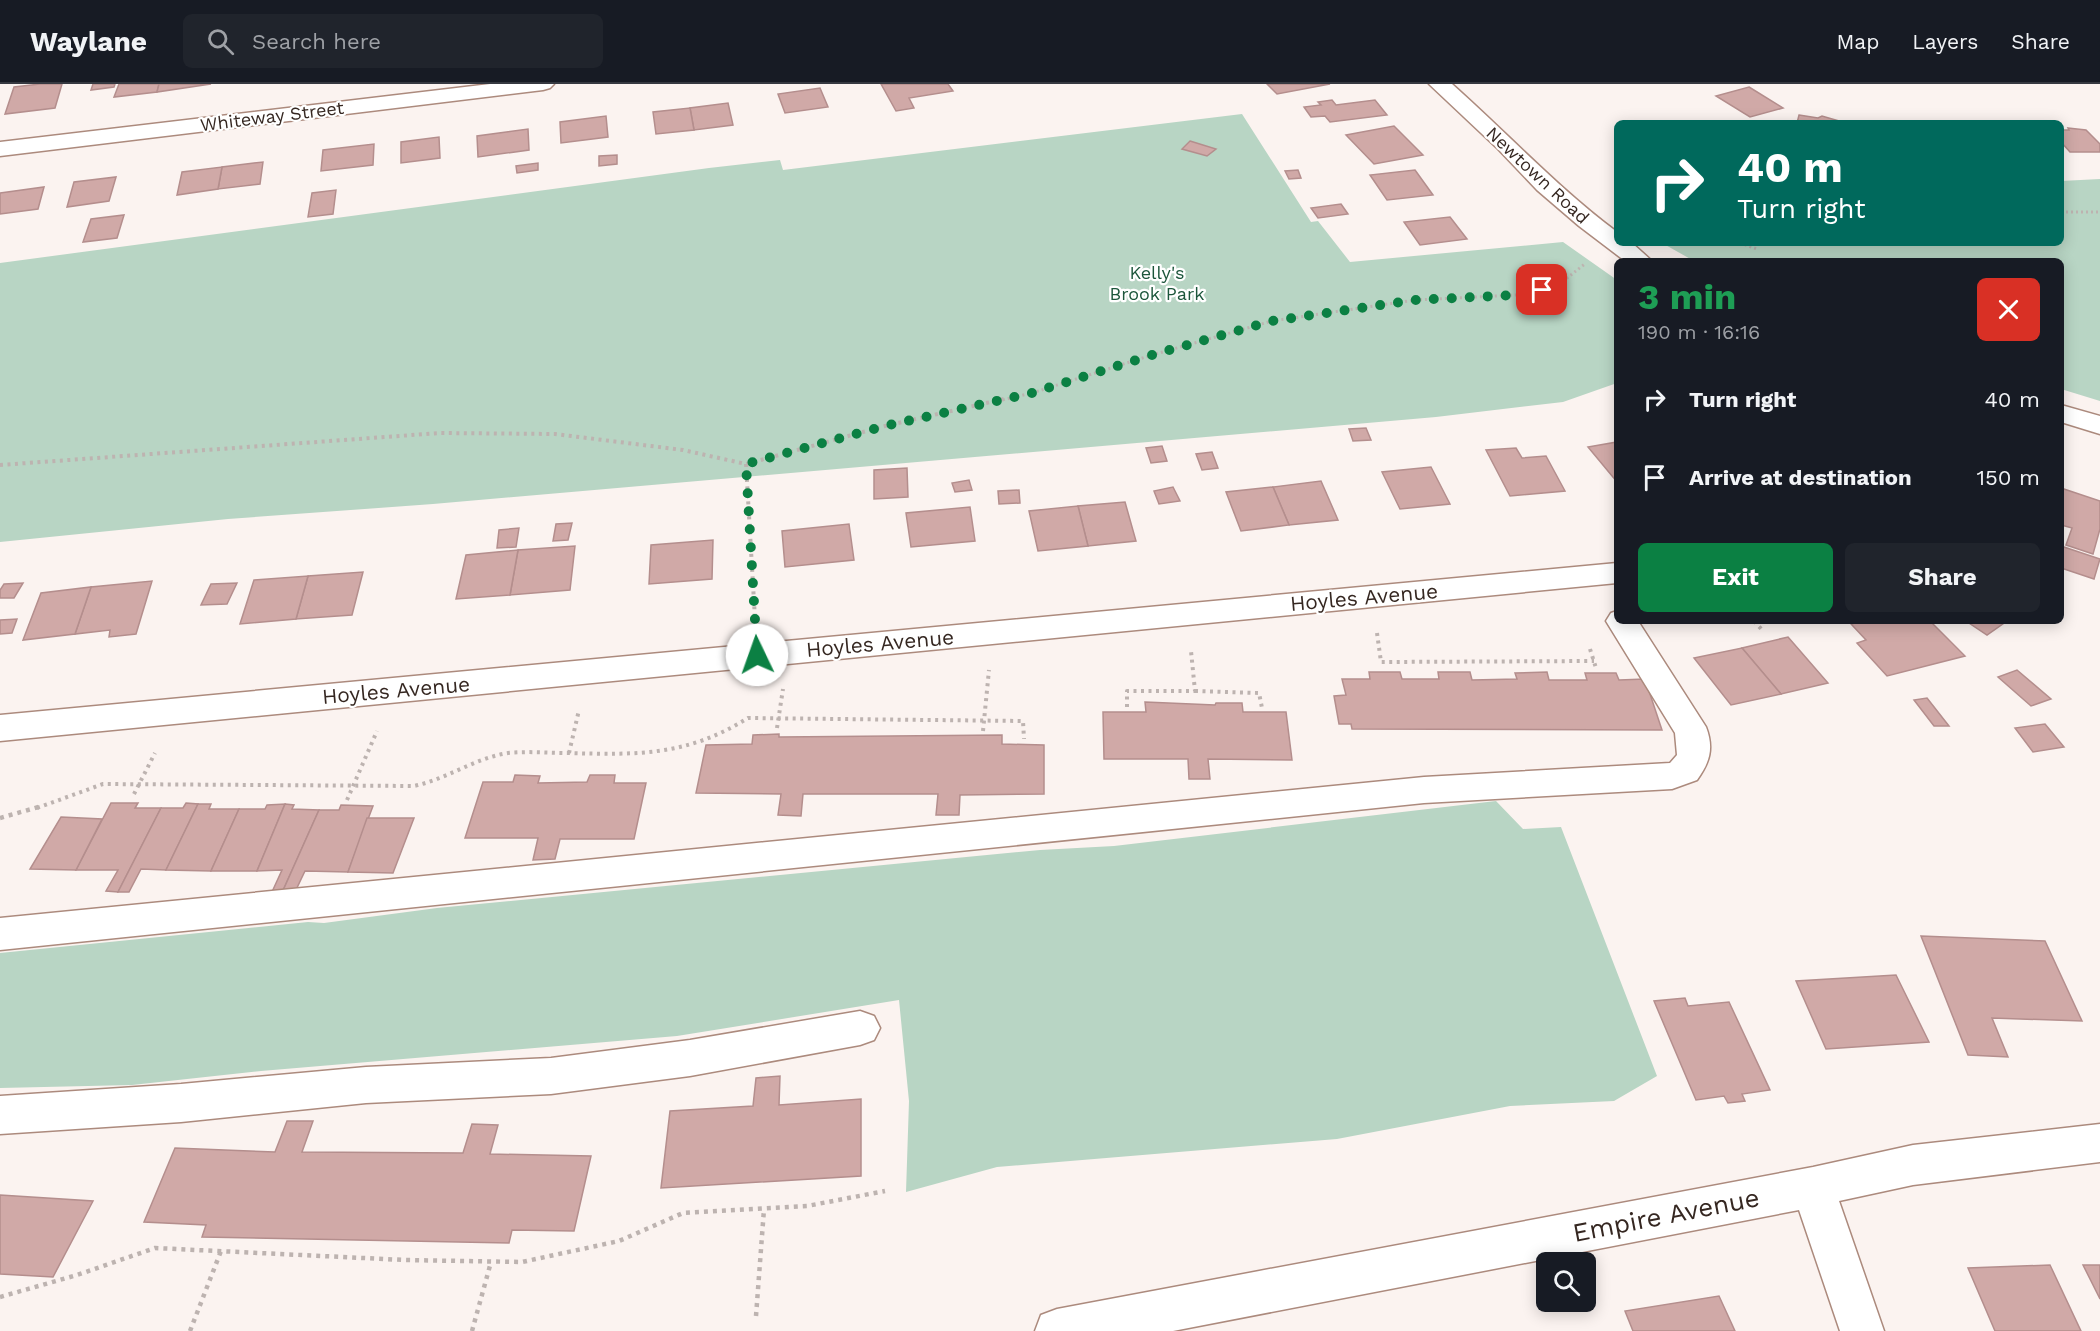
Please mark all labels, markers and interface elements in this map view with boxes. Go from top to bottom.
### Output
search box [183,14,603,68]
text: Waylane [30,25,147,58]
icon: search [204,25,237,58]
text: Search here [252,29,381,54]
text: Map [1836,29,1879,54]
text: Layers [1912,29,1978,54]
text: Share [2011,29,2070,54]
street label: Whiteway Street [199,97,345,135]
street label: Newtown Road [1482,122,1594,228]
text: 40 m [1737,143,1843,192]
icon: right [1638,144,1716,222]
text: Turn right [1737,193,1866,225]
park label: Kelly's Brook Park [1109,262,1205,304]
pin [1516,264,1567,315]
icon: arrive [1525,273,1558,306]
text: 3 min [1638,276,1736,318]
button: close [1977,278,2040,341]
text: 190 m · 16:16 [1638,320,1760,344]
icon: right [1638,383,1671,416]
text: Turn right [1689,387,1796,412]
text: 40 m [1984,387,2040,412]
icon: arrive [1638,461,1671,494]
text: Arrive at destination [1689,465,1912,490]
text: 150 m [1976,465,2040,490]
button: Exit [1638,543,1833,612]
button: Share [1845,543,2040,612]
street label: Hoyles Avenue [1289,578,1439,616]
position arrow [725,623,789,687]
street label: Hoyles Avenue [805,624,955,662]
street label: Hoyles Avenue [321,671,471,709]
street label: Empire Avenue [1570,1182,1762,1248]
map controls [1536,1252,1596,1312]
button: search [1536,1252,1596,1312]

